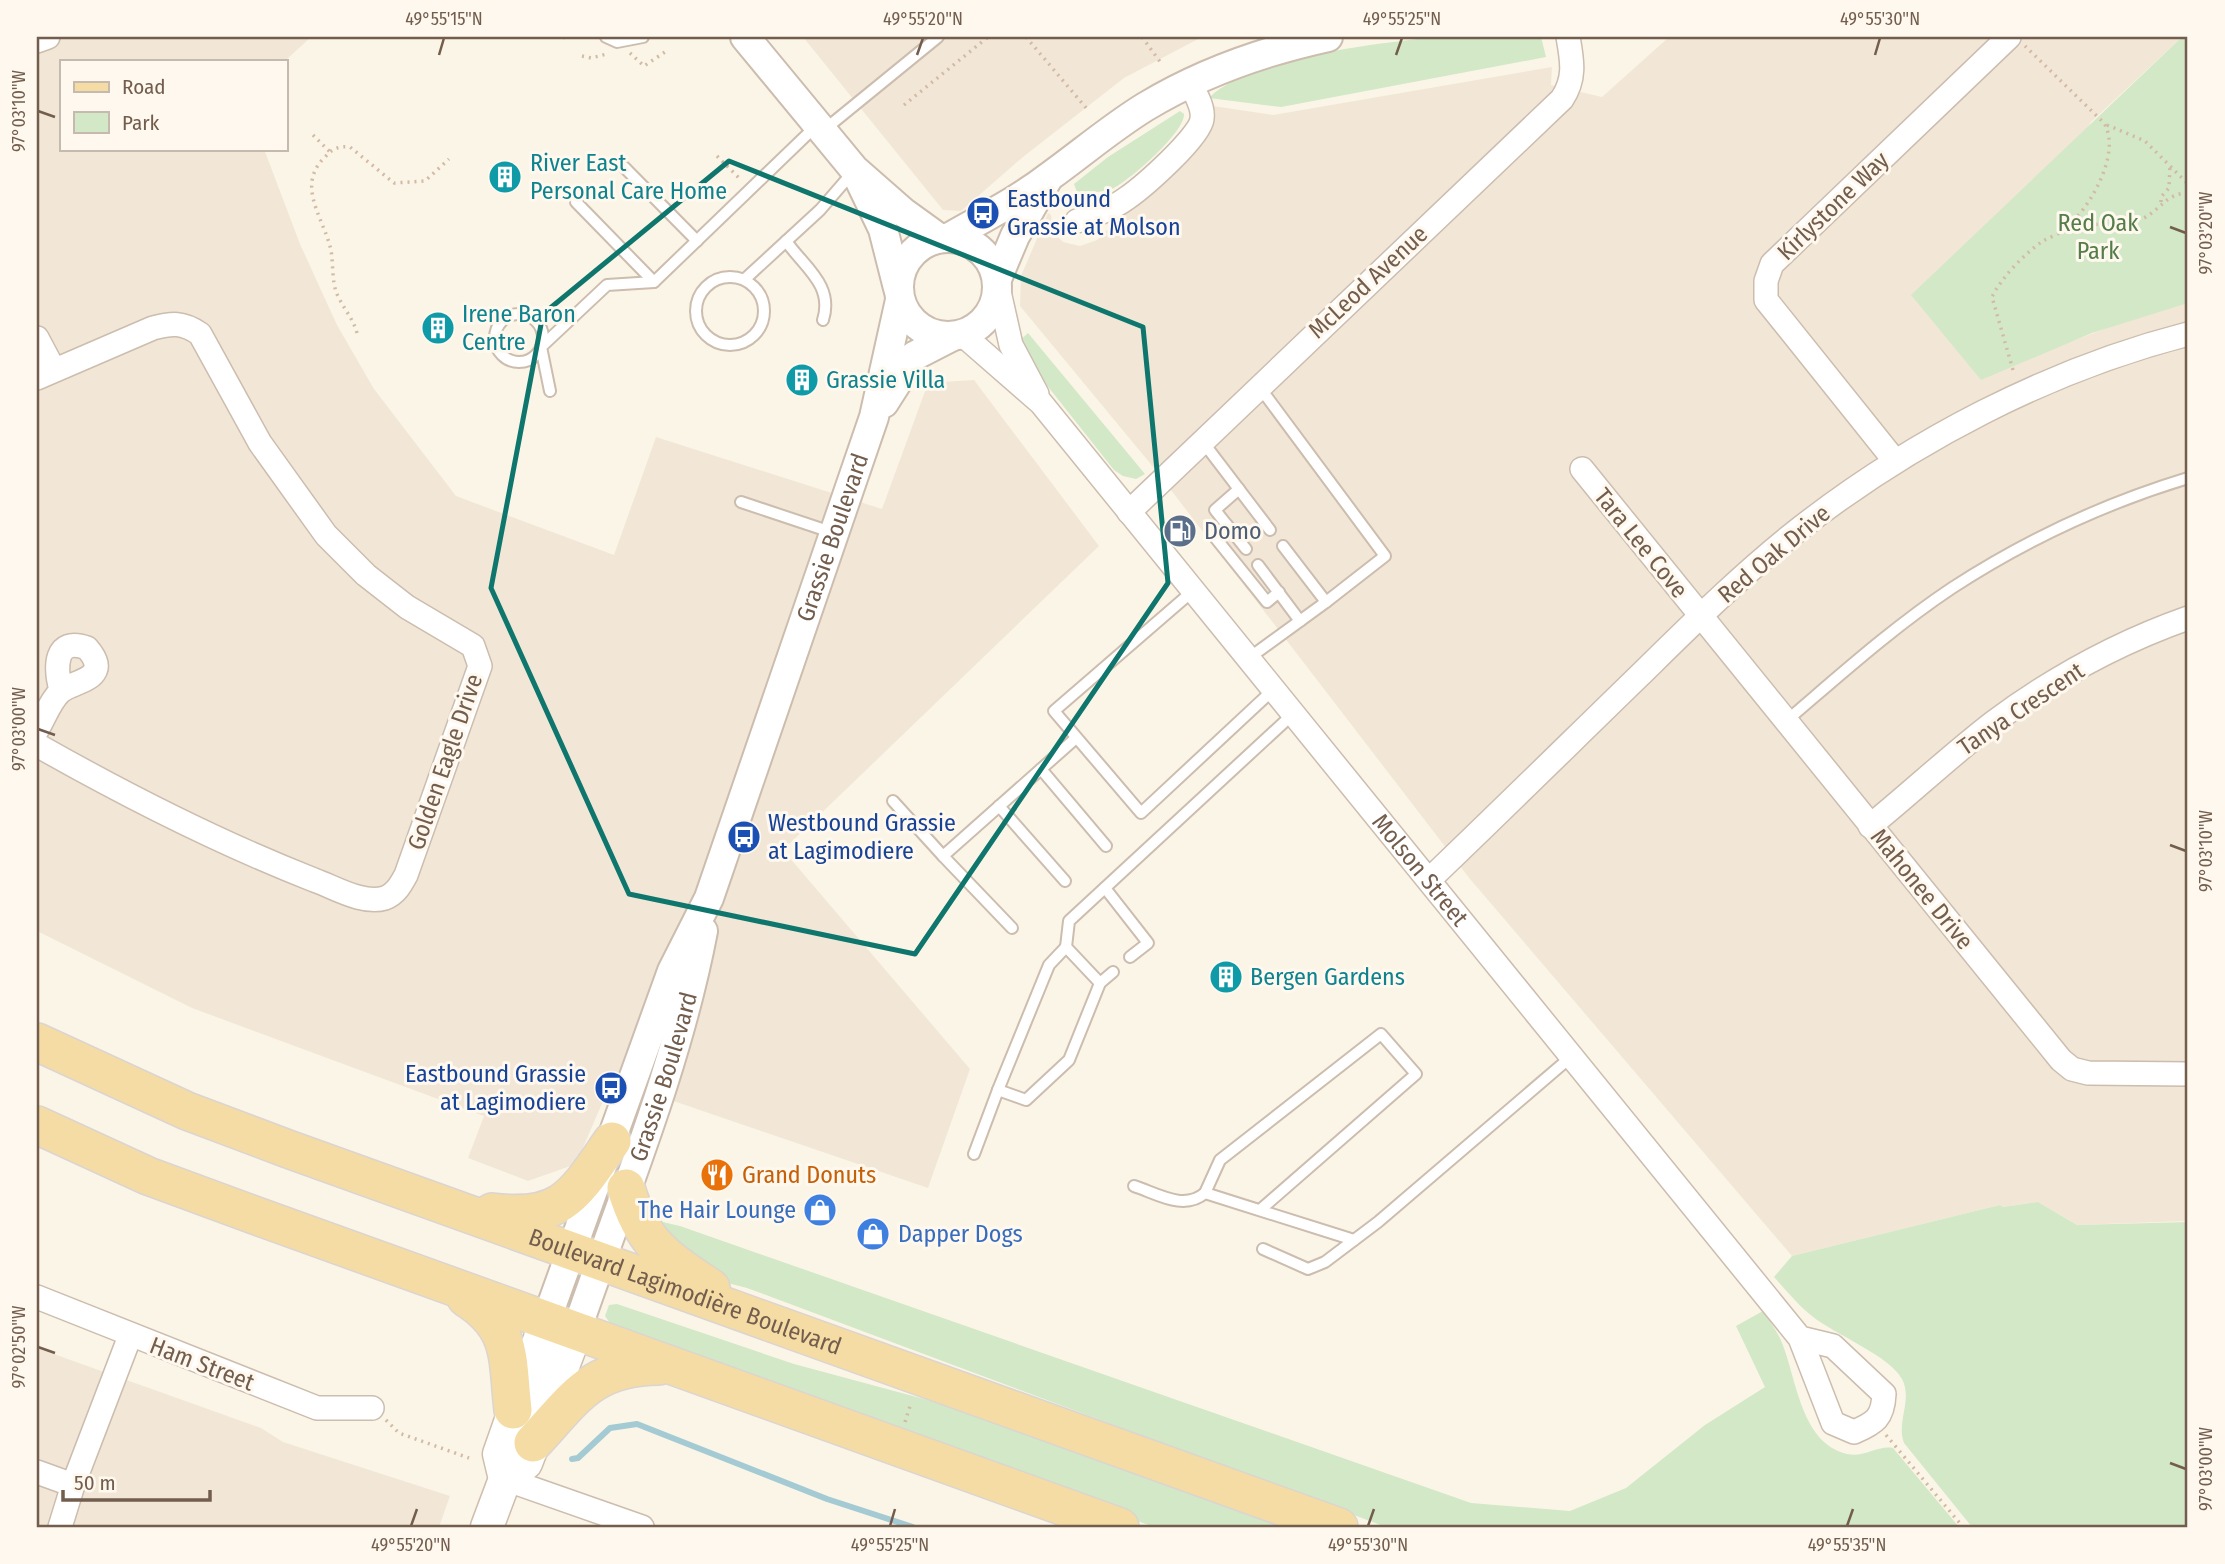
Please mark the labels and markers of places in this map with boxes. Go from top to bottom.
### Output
place label: River East Personal Care Home [530,149,727,205]
building icon: River East Personal Care Home [486,158,524,196]
place label: Eastbound Grassie at Molson [1007,185,1181,241]
bus stop icon: Eastbound Grassie at Molson [964,194,1002,232]
place label: Irene Baron Centre [462,300,576,356]
building icon: Irene Baron Centre [419,309,457,347]
building icon: Grassie Villa [783,361,821,399]
place label: Grassie Villa [826,366,945,394]
fuel station icon: Domo [1161,512,1199,550]
place label: Domo [1204,517,1262,545]
place label: Westbound Grassie at Lagimodiere [768,809,956,865]
bus stop icon: Westbound Grassie at Lagimodiere [725,818,763,856]
building icon: Bergen Gardens [1207,958,1245,996]
place label: Bergen Gardens [1250,963,1405,991]
place label: Eastbound Grassie at Lagimodiere [405,1060,586,1116]
bus stop icon: Eastbound Grassie at Lagimodiere [592,1069,630,1107]
restaurant icon: Grand Donuts [698,1156,736,1194]
place label: Grand Donuts [742,1161,876,1189]
shop icon: The Hair Lounge [801,1191,839,1229]
place label: The Hair Lounge [638,1196,796,1224]
shop icon: Dapper Dogs [854,1215,892,1253]
place label: Dapper Dogs [898,1220,1023,1248]

